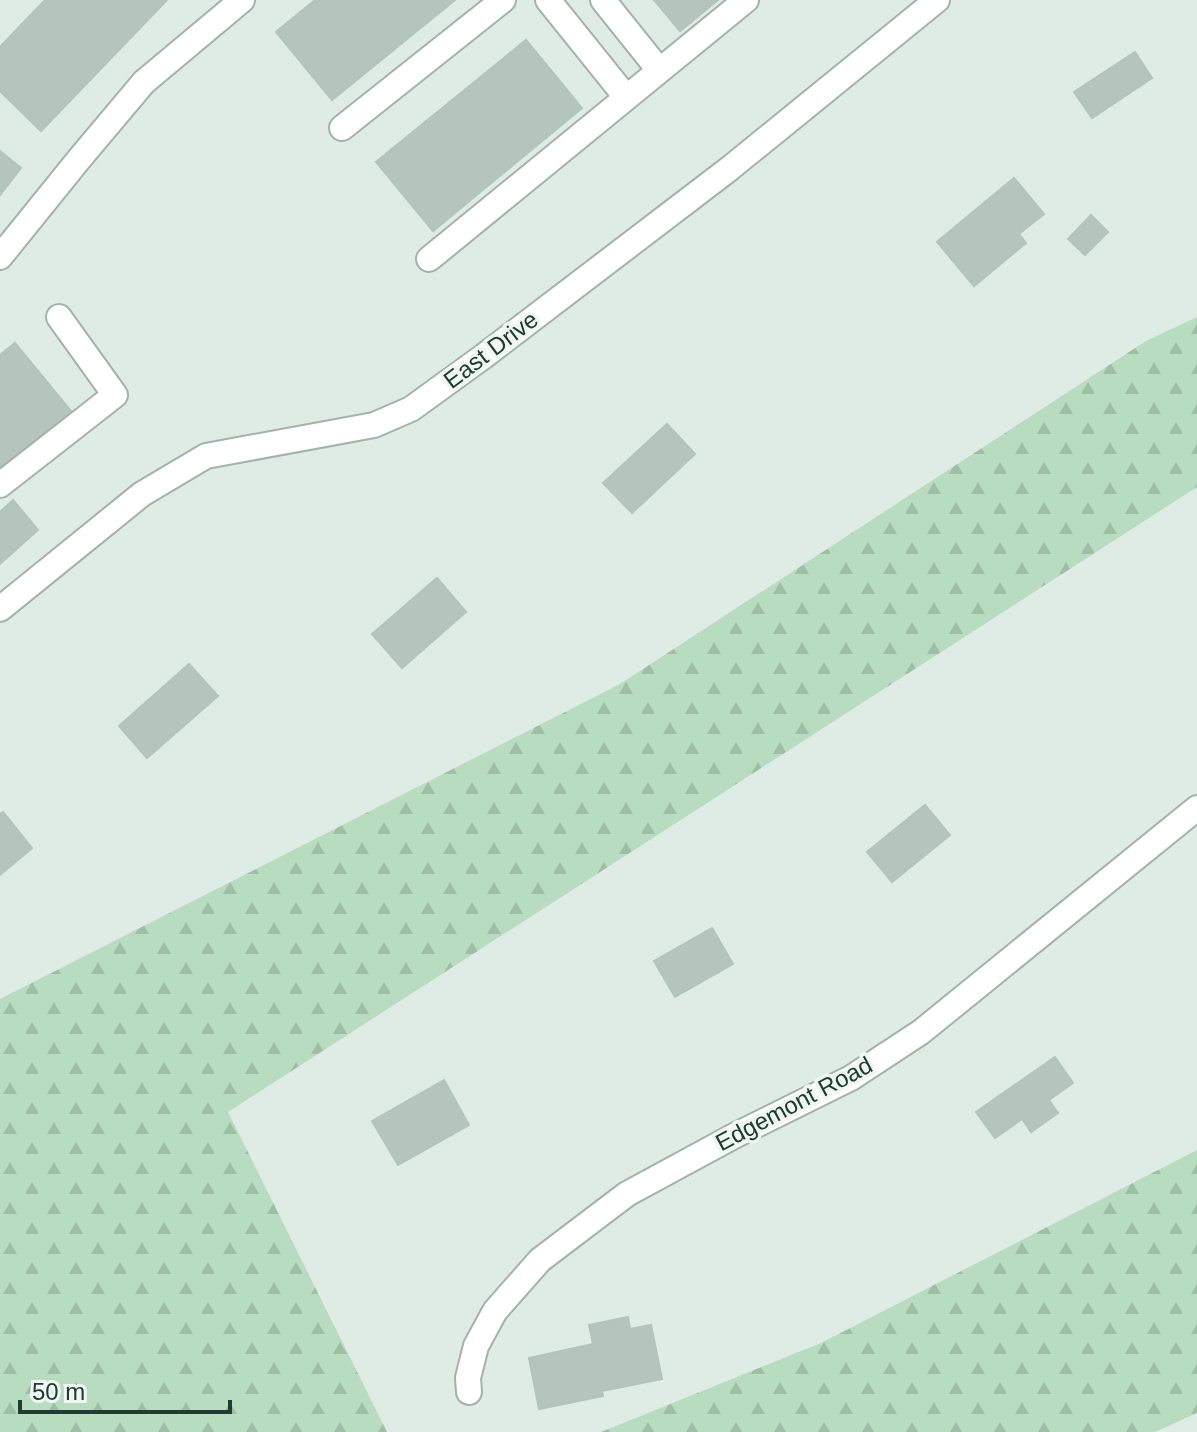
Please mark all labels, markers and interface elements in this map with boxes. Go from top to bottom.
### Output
street label: East Drive [438,306,543,394]
street label: Edgemont Road [711,1051,877,1156]
scale bar [20,1364,230,1414]
text: 50 m [32,1378,85,1405]

